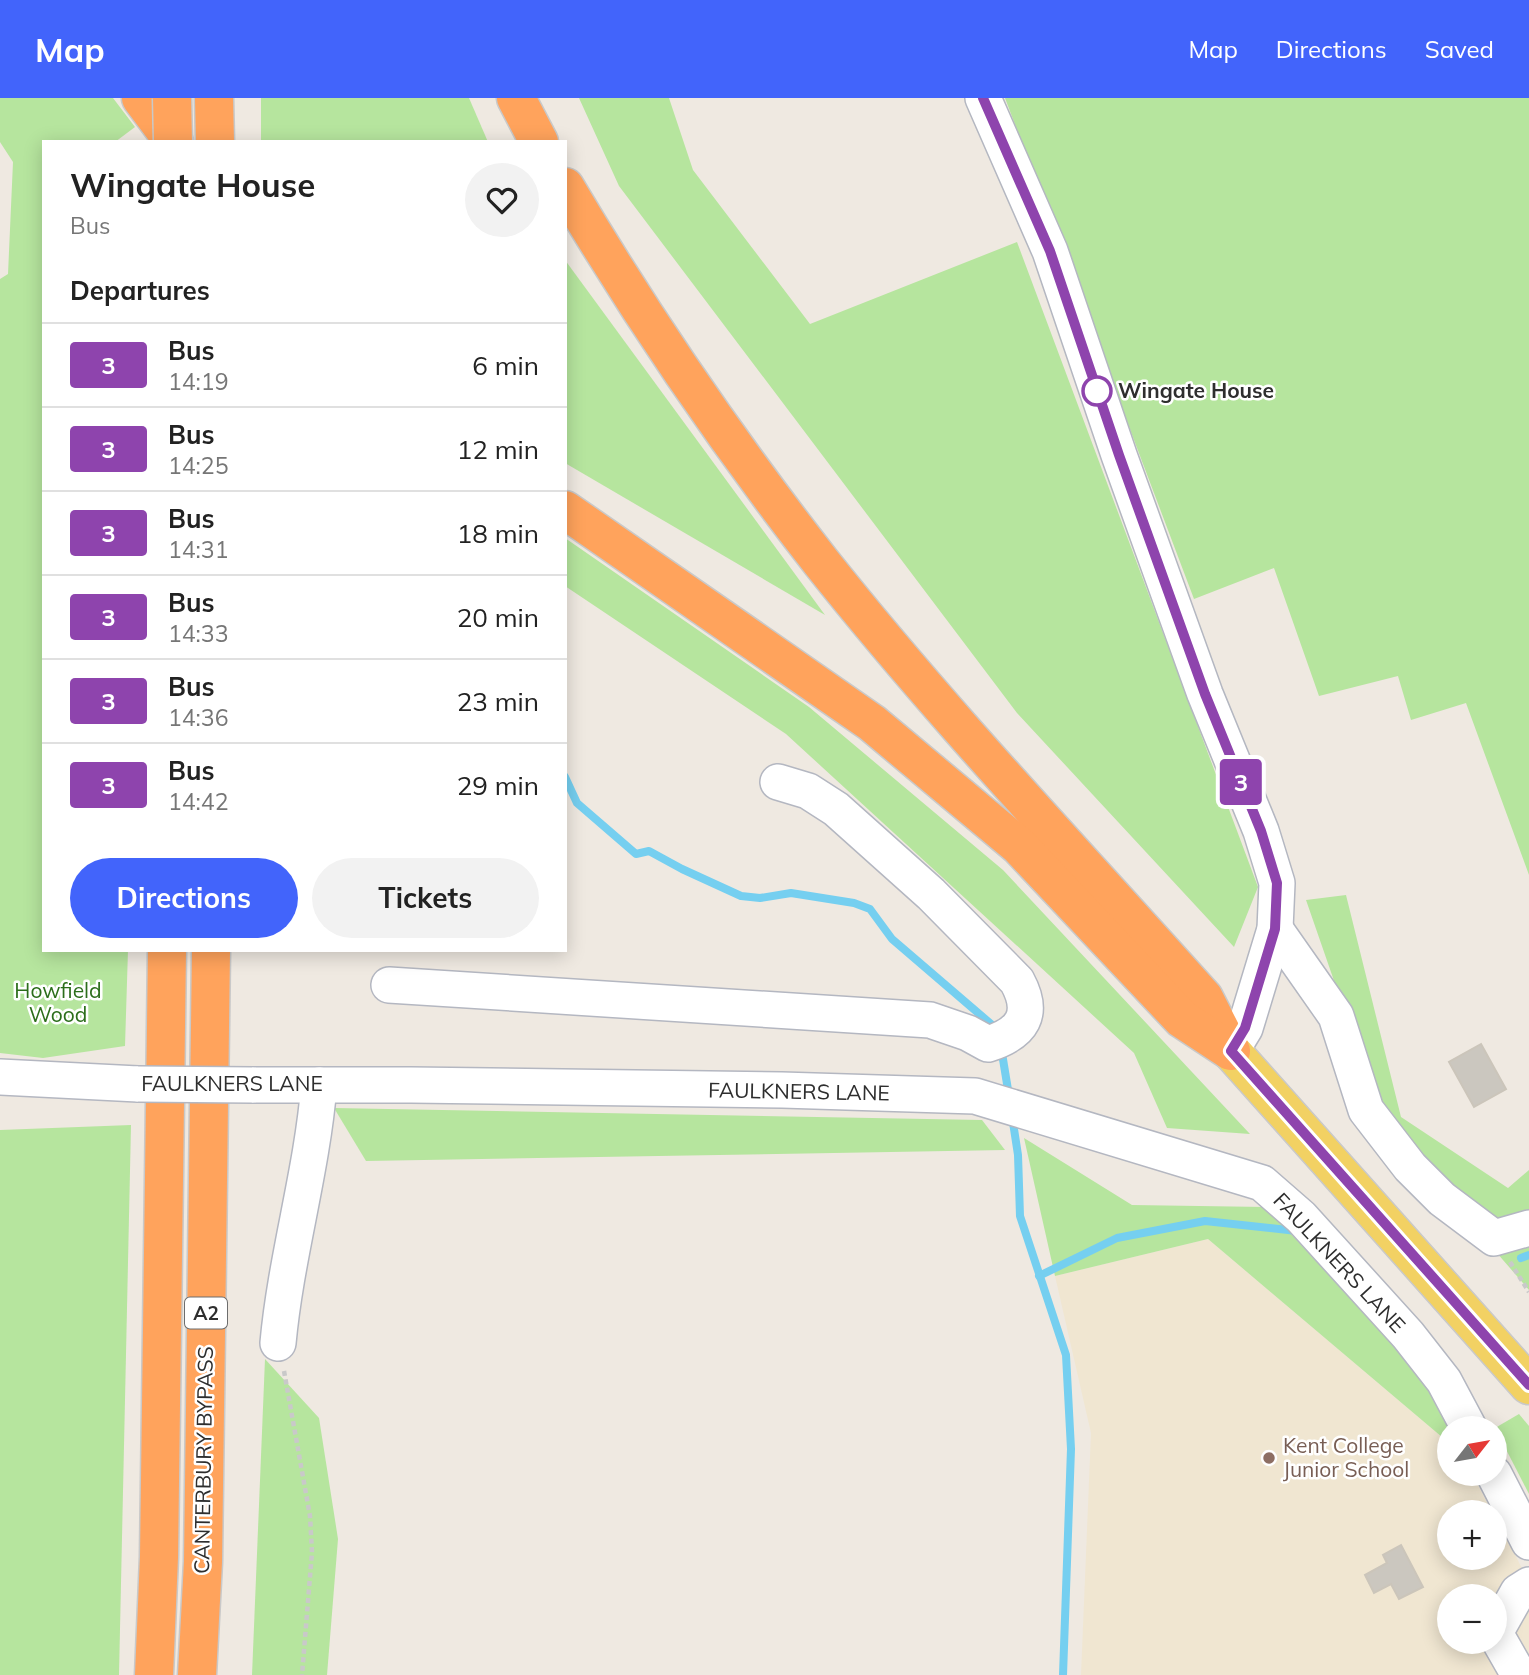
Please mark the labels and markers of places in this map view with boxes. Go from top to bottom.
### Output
marker: Wingate House [1082,376,1112,406]
place label: Wingate House [1118,377,1274,403]
place label: Kent College Junior School [1283,1432,1409,1482]
marker: Kent College Junior School [1261,1450,1277,1466]

